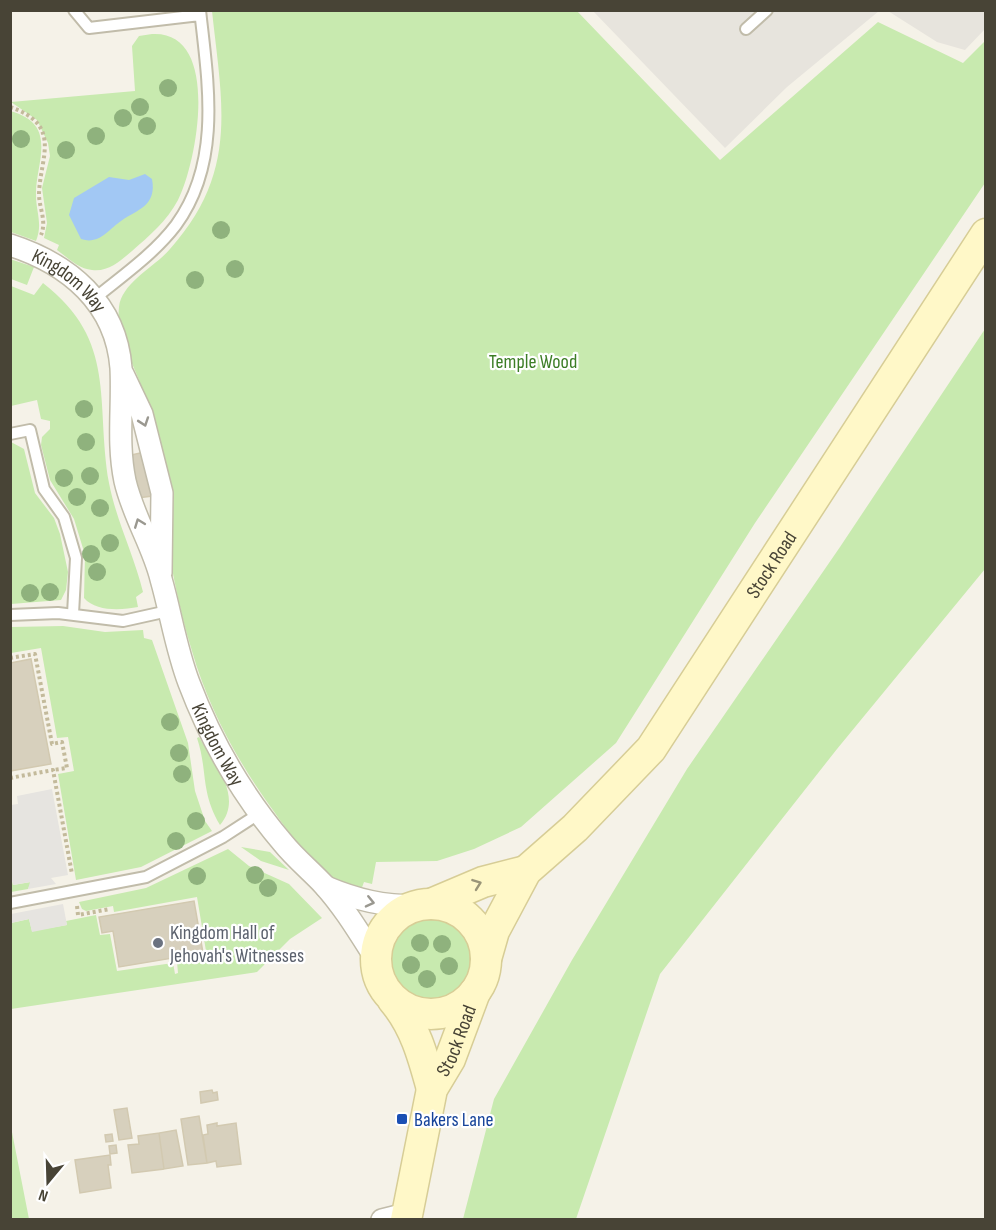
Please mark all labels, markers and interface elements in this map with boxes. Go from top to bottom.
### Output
street label: Kingdom Way [28,244,111,317]
park label: Temple Wood [489,350,577,374]
one-way arrow [136,416,149,427]
one-way arrow [133,518,146,528]
street label: Stock Road [741,527,802,603]
street label: Kingdom Way [186,700,249,791]
one-way arrow [471,879,482,891]
one-way arrow [365,895,375,908]
place label: Kingdom Hall of Jehovah's Witnesses [169,921,304,968]
marker: Kingdom Hall of Jehovah's Witnesses [151,936,165,950]
street label: Stock Road [431,1002,482,1081]
place label: Bakers Lane [414,1108,494,1132]
marker: Bakers Lane [395,1112,409,1126]
north arrow [18,1152,78,1212]
text: N [36,1184,51,1205]

